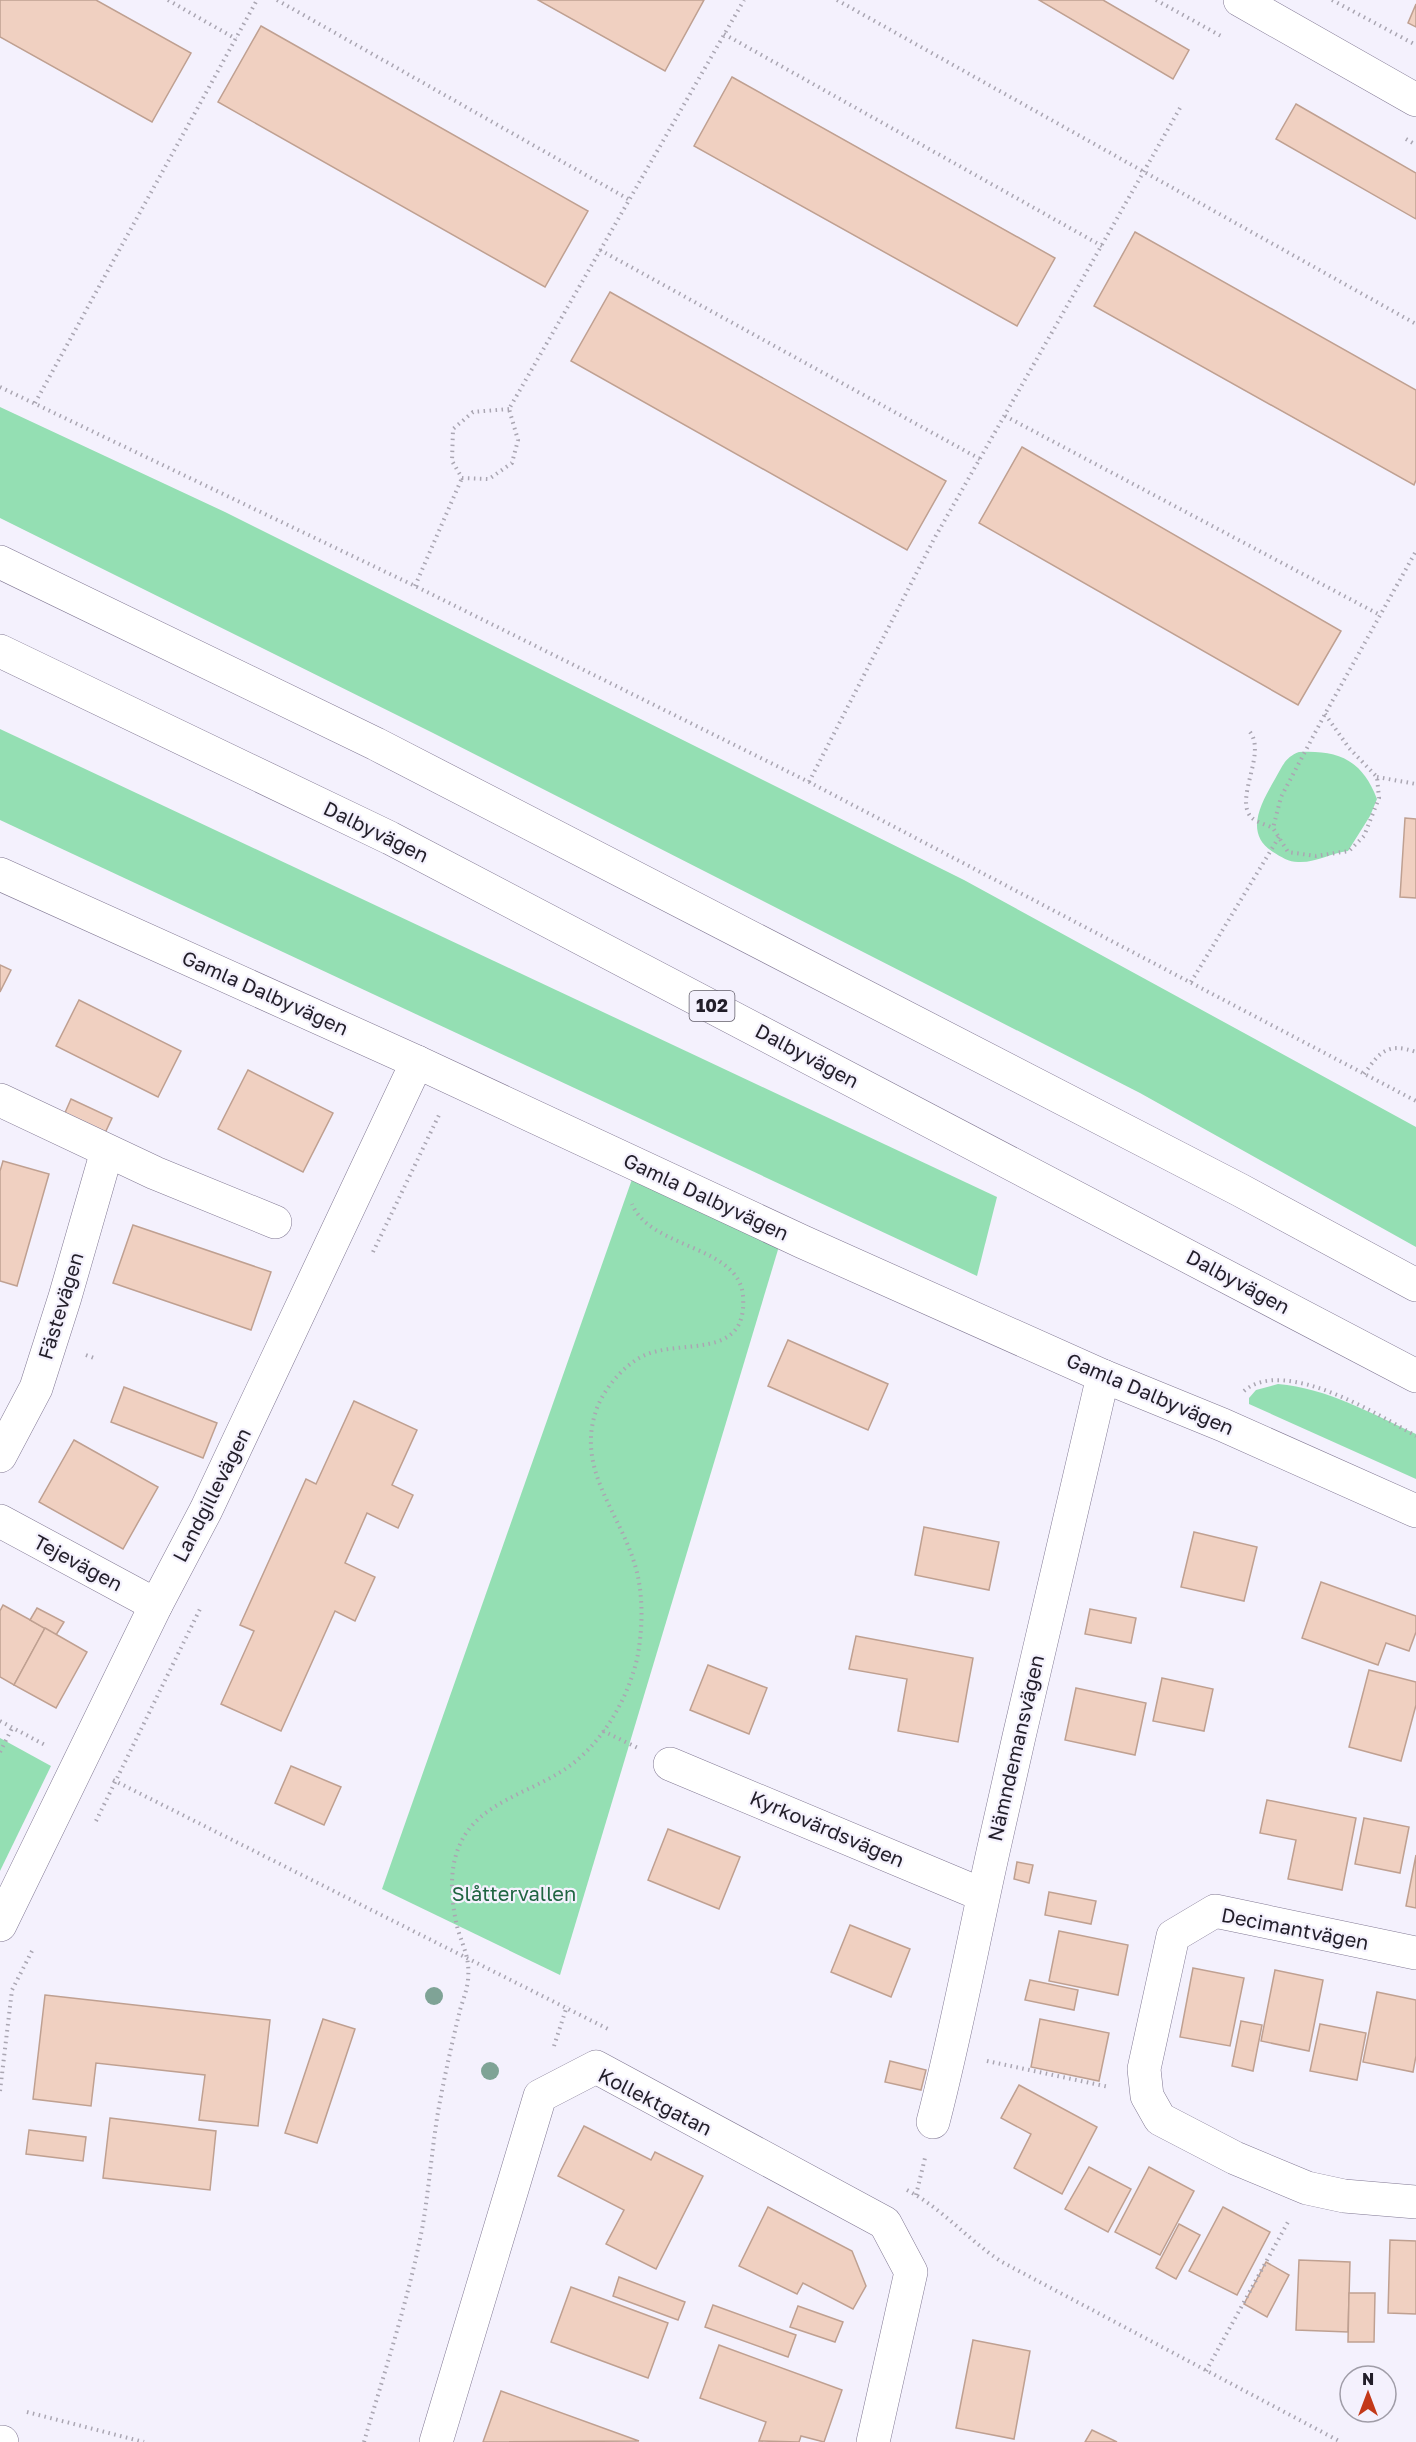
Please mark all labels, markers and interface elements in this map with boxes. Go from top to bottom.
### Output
street label: Dalbyvägen [320,795,433,867]
street label: Gamla Dalbyvägen [179,945,352,1040]
road number: 102 [690,991,734,1021]
street label: Dalbyvägen [752,1018,863,1092]
street label: Gamla Dalbyvägen [620,1147,793,1245]
street label: Dalbyvägen [1183,1244,1294,1318]
street label: Fästevägen [32,1249,88,1362]
street label: Gamla Dalbyvägen [1063,1347,1238,1439]
street label: Landgillevägen [167,1423,255,1566]
street label: Tejevägen [30,1529,127,1595]
street label: Nämndemansvägen [982,1652,1048,1843]
street label: Kyrkovärdsvägen [747,1785,908,1871]
park label: Slåttervallen [452,1881,576,1905]
street label: Decimantvägen [1219,1902,1371,1954]
street label: Kollektgatan [595,2062,716,2140]
north arrow [1338,2364,1398,2424]
text: N [1362,2369,1374,2389]

